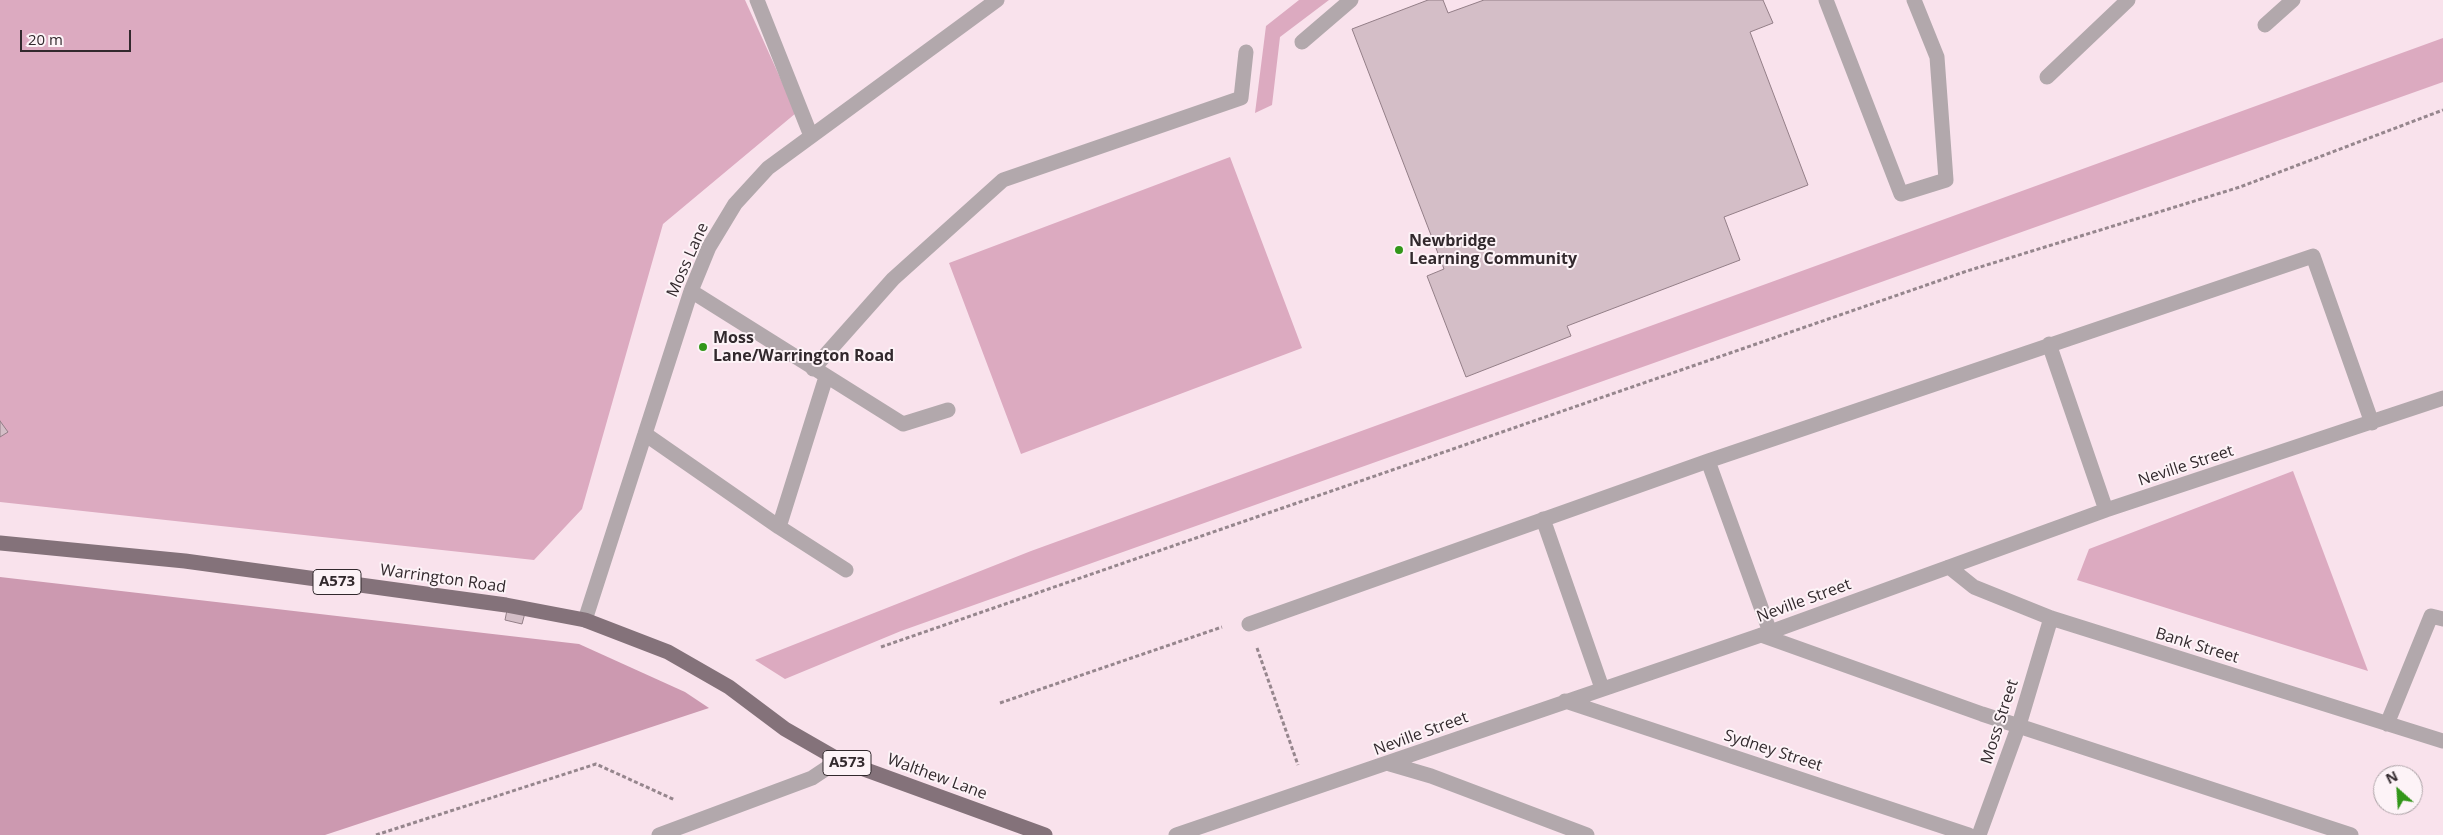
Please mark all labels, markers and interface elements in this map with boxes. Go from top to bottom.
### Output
scale bar [22,20,134,52]
text: 20 m [28,29,63,49]
street label: Moss Lane [663,220,713,300]
place label: Newbridge Learning Community [1409,231,1577,269]
marker: Newbridge Learning Community [1393,244,1405,256]
place label: Moss Lane/Warrington Road [713,328,894,366]
marker: Moss Lane/Warrington Road [697,341,709,353]
street label: Neville Street [2136,442,2236,490]
street label: Warrington Road [379,561,507,597]
road number: A573 [313,570,361,594]
street label: Neville Street [1754,575,1854,627]
street label: Bank Street [2153,624,2241,668]
street label: Moss Street [1977,677,2023,767]
street label: Neville Street [1371,708,1471,760]
street label: Sydney Street [1721,726,1825,776]
road number: A573 [823,750,871,776]
street label: Walthew Lane [884,750,990,804]
north arrow [2373,765,2423,815]
text: N [2382,766,2401,788]

